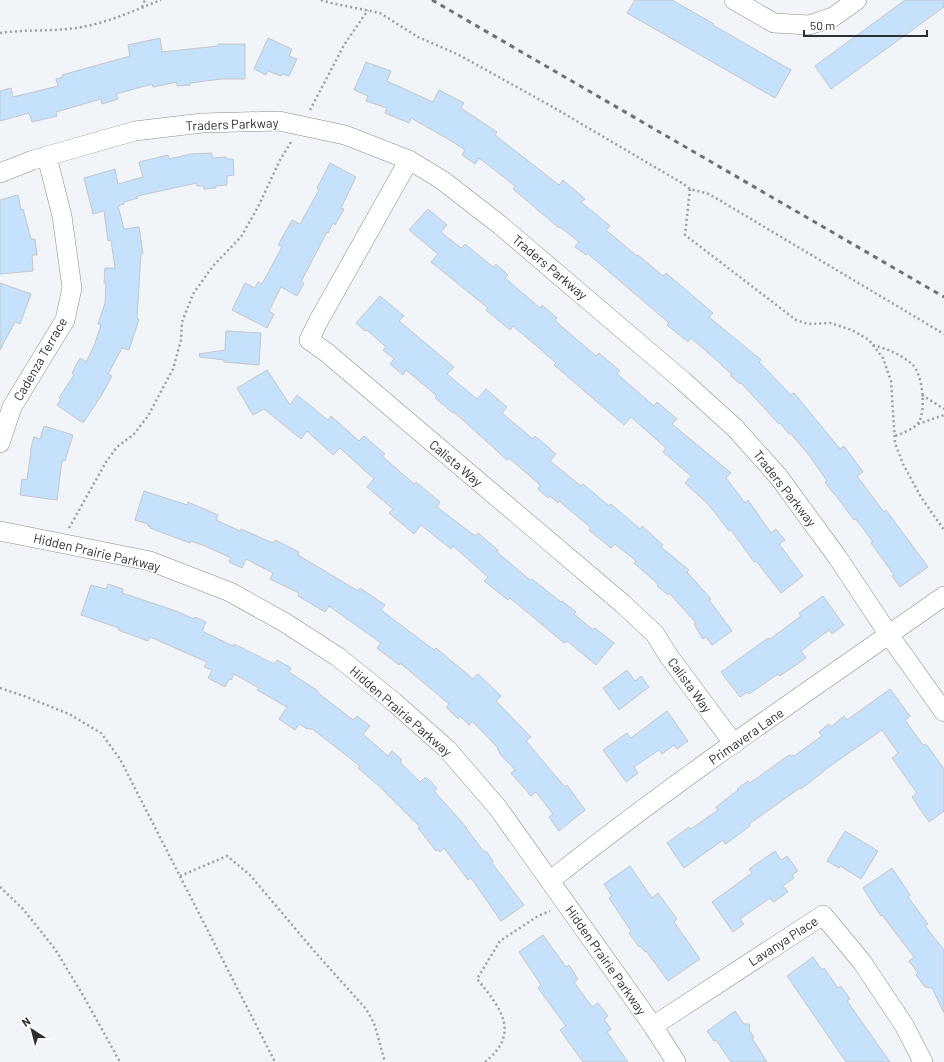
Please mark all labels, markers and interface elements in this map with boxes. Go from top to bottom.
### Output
scale bar [804,12,927,38]
text: 50 m [810,18,835,32]
street label: Traders Parkway [185,114,279,134]
street label: Traders Parkway [509,231,591,303]
street label: Cadenza Terrace [10,314,70,404]
street label: Calista Way [426,436,486,490]
street label: Traders Parkway [750,446,820,530]
street label: Hidden Prairie Parkway [32,530,162,574]
street label: Calista Way [665,654,715,716]
street label: Hidden Prairie Parkway [347,662,455,760]
street label: Primavera Lane [705,704,787,768]
street label: Hidden Prairie Parkway [562,902,650,1018]
street label: Lavanya Place [745,913,821,969]
north arrow [12,1010,52,1050]
text: N [19,1014,33,1029]

